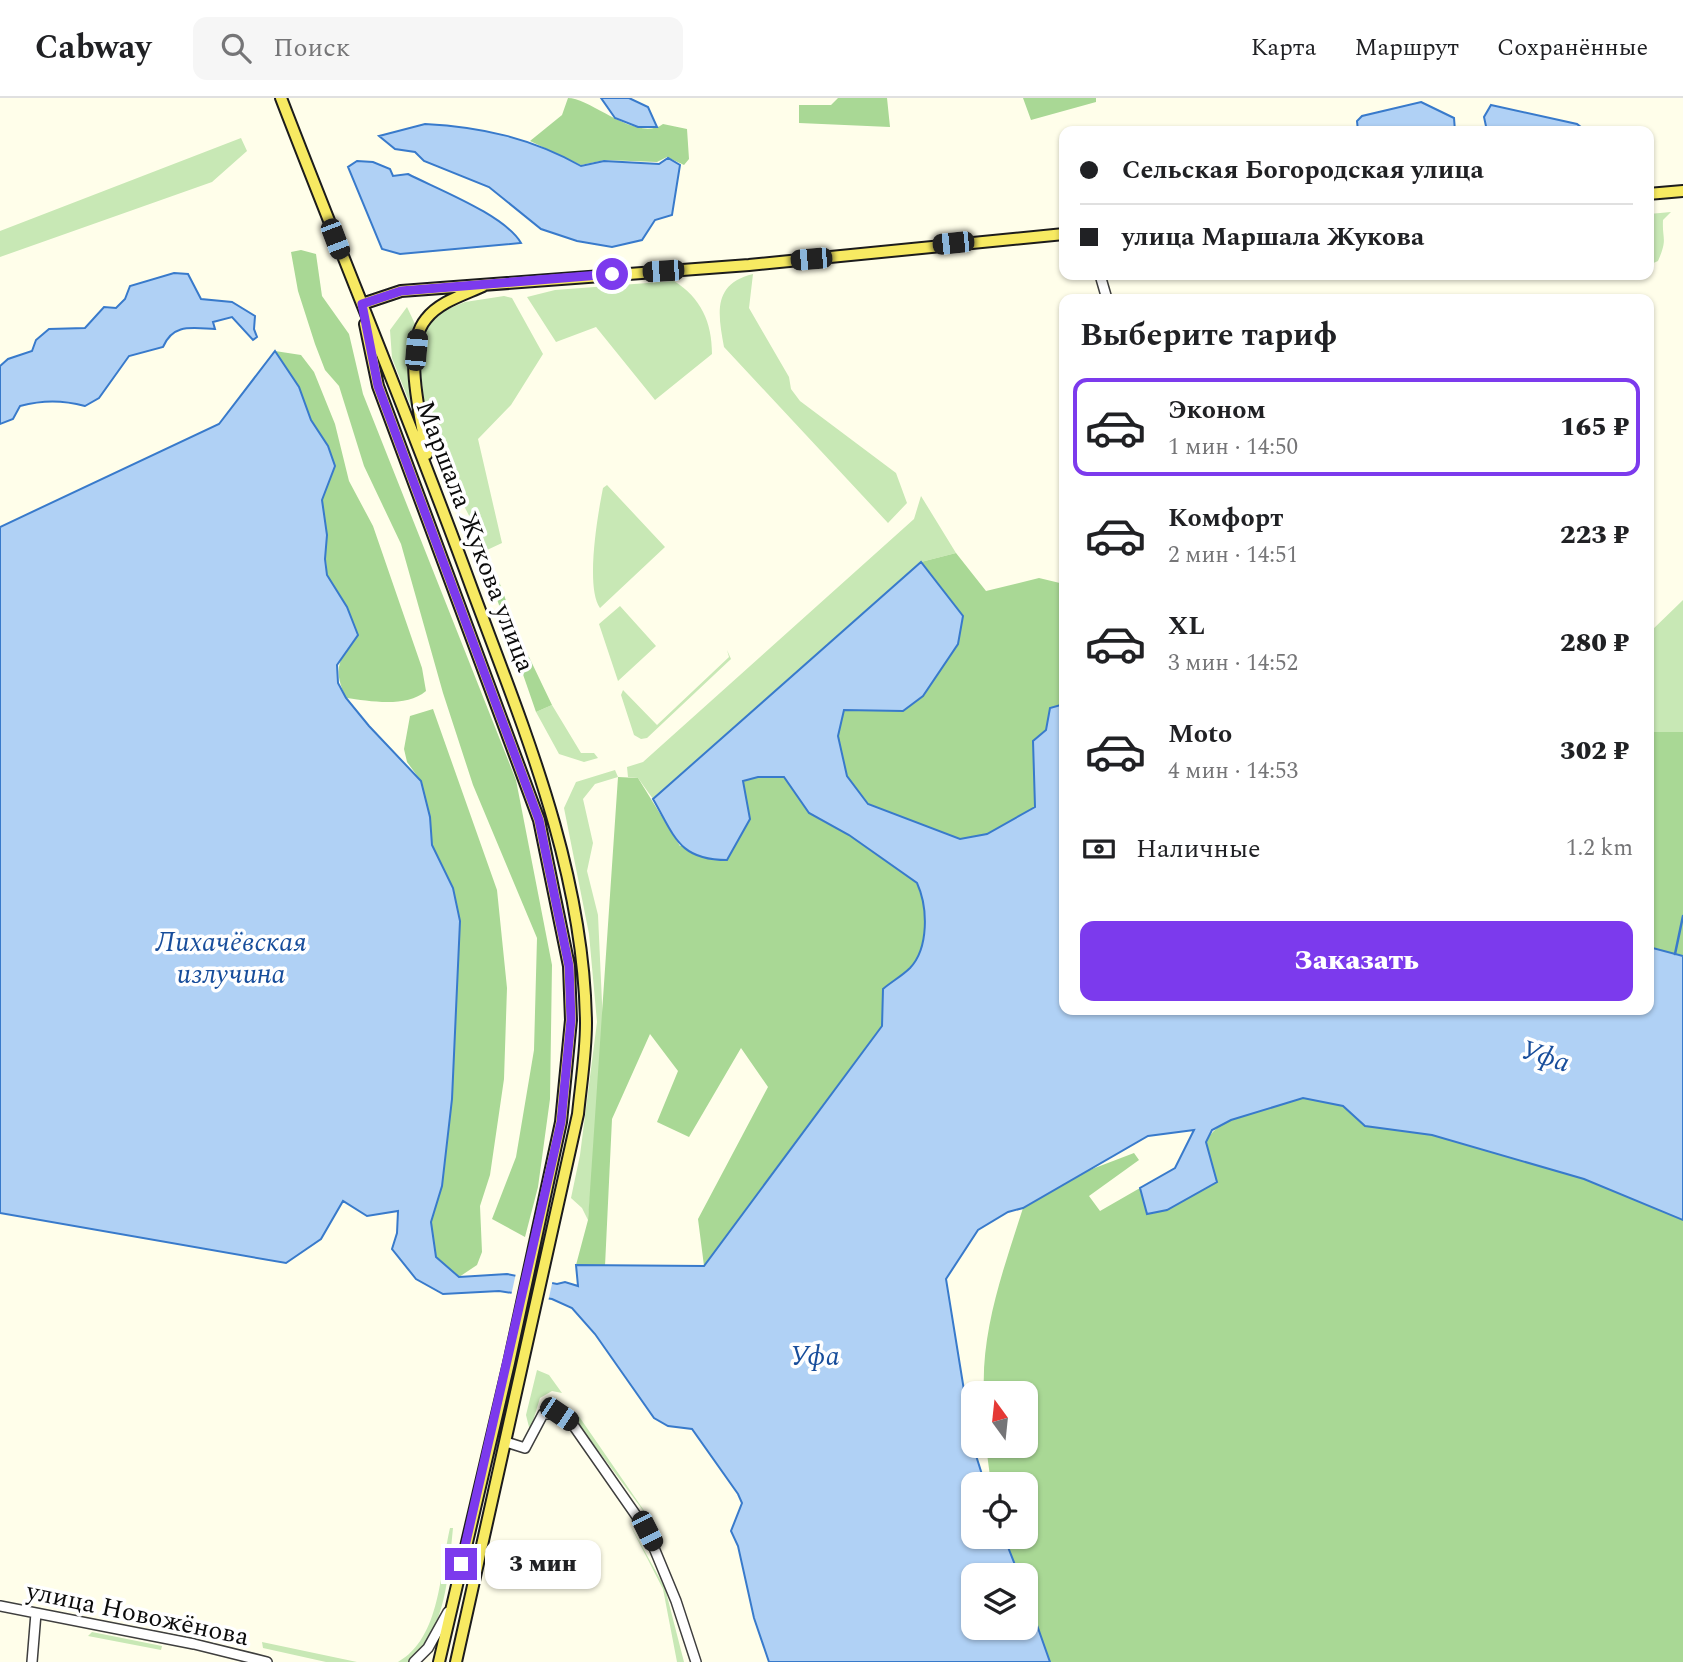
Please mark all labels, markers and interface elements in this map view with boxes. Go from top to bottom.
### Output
search box [193,17,683,80]
text: Cabway [35,23,151,73]
text: Поиск [273,28,350,68]
icon: search [217,29,255,67]
text: Карта [1251,30,1316,66]
text: Маршрут [1354,30,1459,66]
text: Сохранённые [1497,30,1648,66]
text: Сельская Богородская улица [1122,150,1484,190]
car [318,216,353,262]
text: улица Маршала Жукова [1122,217,1424,257]
car [932,230,975,256]
car [790,247,833,271]
route start [596,258,628,290]
car [642,259,685,283]
text: Выберите тариф [1080,311,1337,360]
car [404,328,429,372]
text: Эконом [1168,390,1266,430]
street label: Маршала Жукова улица [405,395,545,678]
icon: car [1084,396,1147,459]
text: 165 ₽ [1560,407,1629,447]
text: 1 мин · 14:50 [1168,430,1298,465]
text: Комфорт [1168,498,1283,538]
icon: car [1084,504,1147,567]
text: 223 ₽ [1560,515,1629,555]
text: 2 мин · 14:51 [1168,538,1298,573]
text: XL [1168,606,1205,646]
icon: car [1084,612,1147,675]
text: 280 ₽ [1560,623,1629,663]
text: 3 мин · 14:52 [1168,646,1298,681]
text: Moto [1168,714,1232,754]
icon: car [1084,720,1147,783]
text: 302 ₽ [1560,731,1629,771]
text: 4 мин · 14:53 [1168,754,1298,789]
text: Наличные [1136,829,1261,869]
icon: cash [1080,830,1118,868]
text: 1.2 km [1566,831,1633,866]
water label: Лихачёвская излучина [154,921,307,996]
button: Заказать [1080,921,1633,1001]
water label: Уфа [1516,1028,1576,1084]
water label: Уфа [790,1335,840,1378]
north arrow [961,1381,1038,1458]
map controls [961,1381,1038,1640]
car [536,1394,583,1434]
button: locate [961,1472,1038,1549]
car [629,1508,666,1554]
callout: 3 мин [486,1540,601,1588]
text: 3 мин [509,1547,577,1582]
route end [445,1548,477,1580]
button: layers [961,1563,1038,1640]
street label: улица Новожёнова [22,1571,253,1657]

